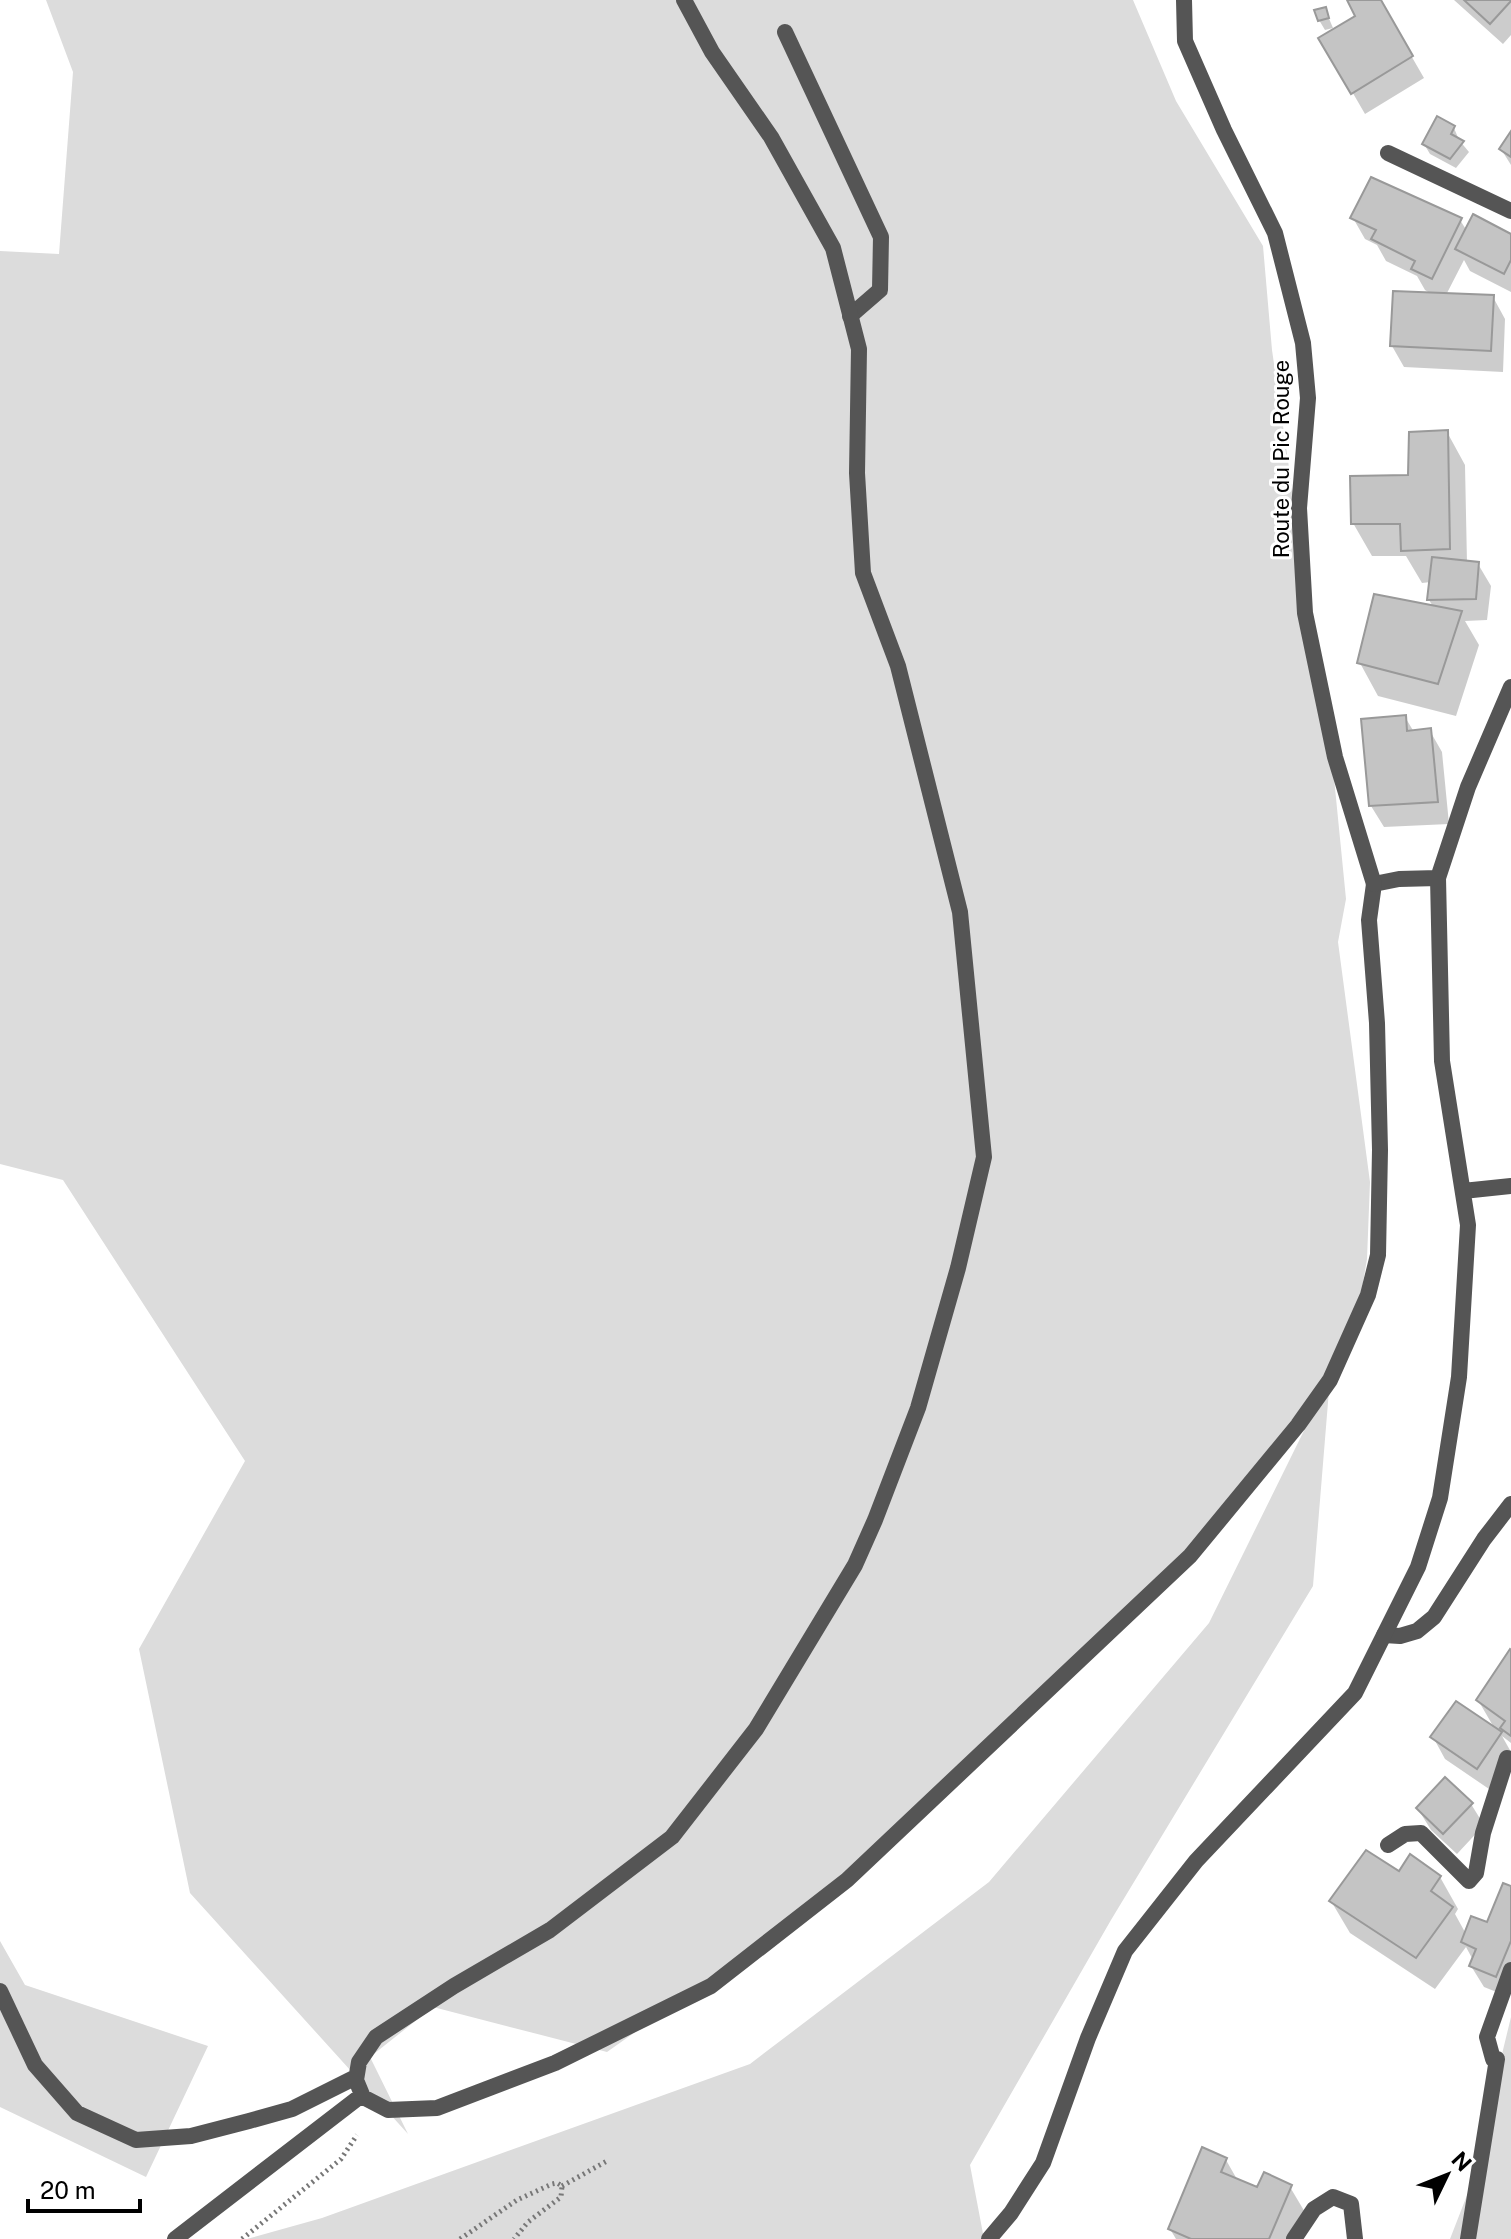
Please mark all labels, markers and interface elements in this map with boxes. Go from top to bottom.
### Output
street label: Route du Pic Rouge [1268,360,1294,558]
north arrow [1407,2135,1487,2215]
text: N [1446,2146,1477,2177]
scale bar [28,2163,140,2213]
text: 20 m [40,2176,96,2204]

